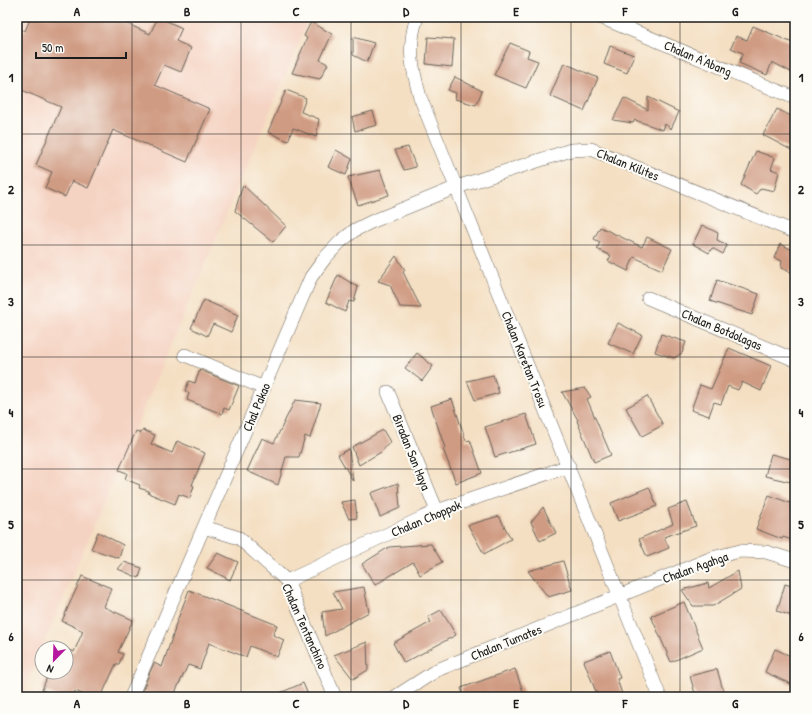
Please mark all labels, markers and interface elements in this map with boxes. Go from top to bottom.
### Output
text: A [74,2,81,20]
text: B [184,2,191,20]
text: C [292,2,300,20]
text: D [403,2,410,20]
text: E [513,2,519,20]
text: F [622,2,629,20]
text: G [732,2,739,20]
scale bar [36,34,126,60]
street label: Chalan A'Abang [661,36,735,80]
text: 50 m [42,39,63,56]
text: 1 [9,68,14,86]
text: 1 [799,68,804,86]
street label: Chalan Kilites [594,143,662,185]
text: 2 [8,180,15,198]
text: 2 [798,180,805,198]
text: 3 [8,292,14,310]
text: 3 [798,292,804,310]
street label: Chalan Botdolagas [679,304,765,354]
street label: Chalan Karetan Trosu [498,308,552,410]
street label: Chal Pakao [238,380,274,434]
text: 4 [9,403,14,421]
text: 4 [799,403,804,421]
street label: Biradan San Haya [389,411,435,493]
street label: Chalan Choppok [388,495,464,541]
text: 5 [8,515,14,533]
text: 5 [798,515,804,533]
street label: Chalan Agahga [660,547,730,587]
street label: Chalan Tentanchino [278,580,332,672]
street label: Chalan Tumates [468,620,544,664]
text: 6 [8,627,14,645]
text: 6 [798,627,804,645]
north arrow [34,640,74,680]
text: N [45,662,56,677]
text: A [74,694,81,712]
text: B [184,694,191,712]
text: C [292,694,300,712]
text: D [403,694,410,712]
text: E [513,694,519,712]
text: F [622,694,629,712]
text: G [732,694,739,712]

